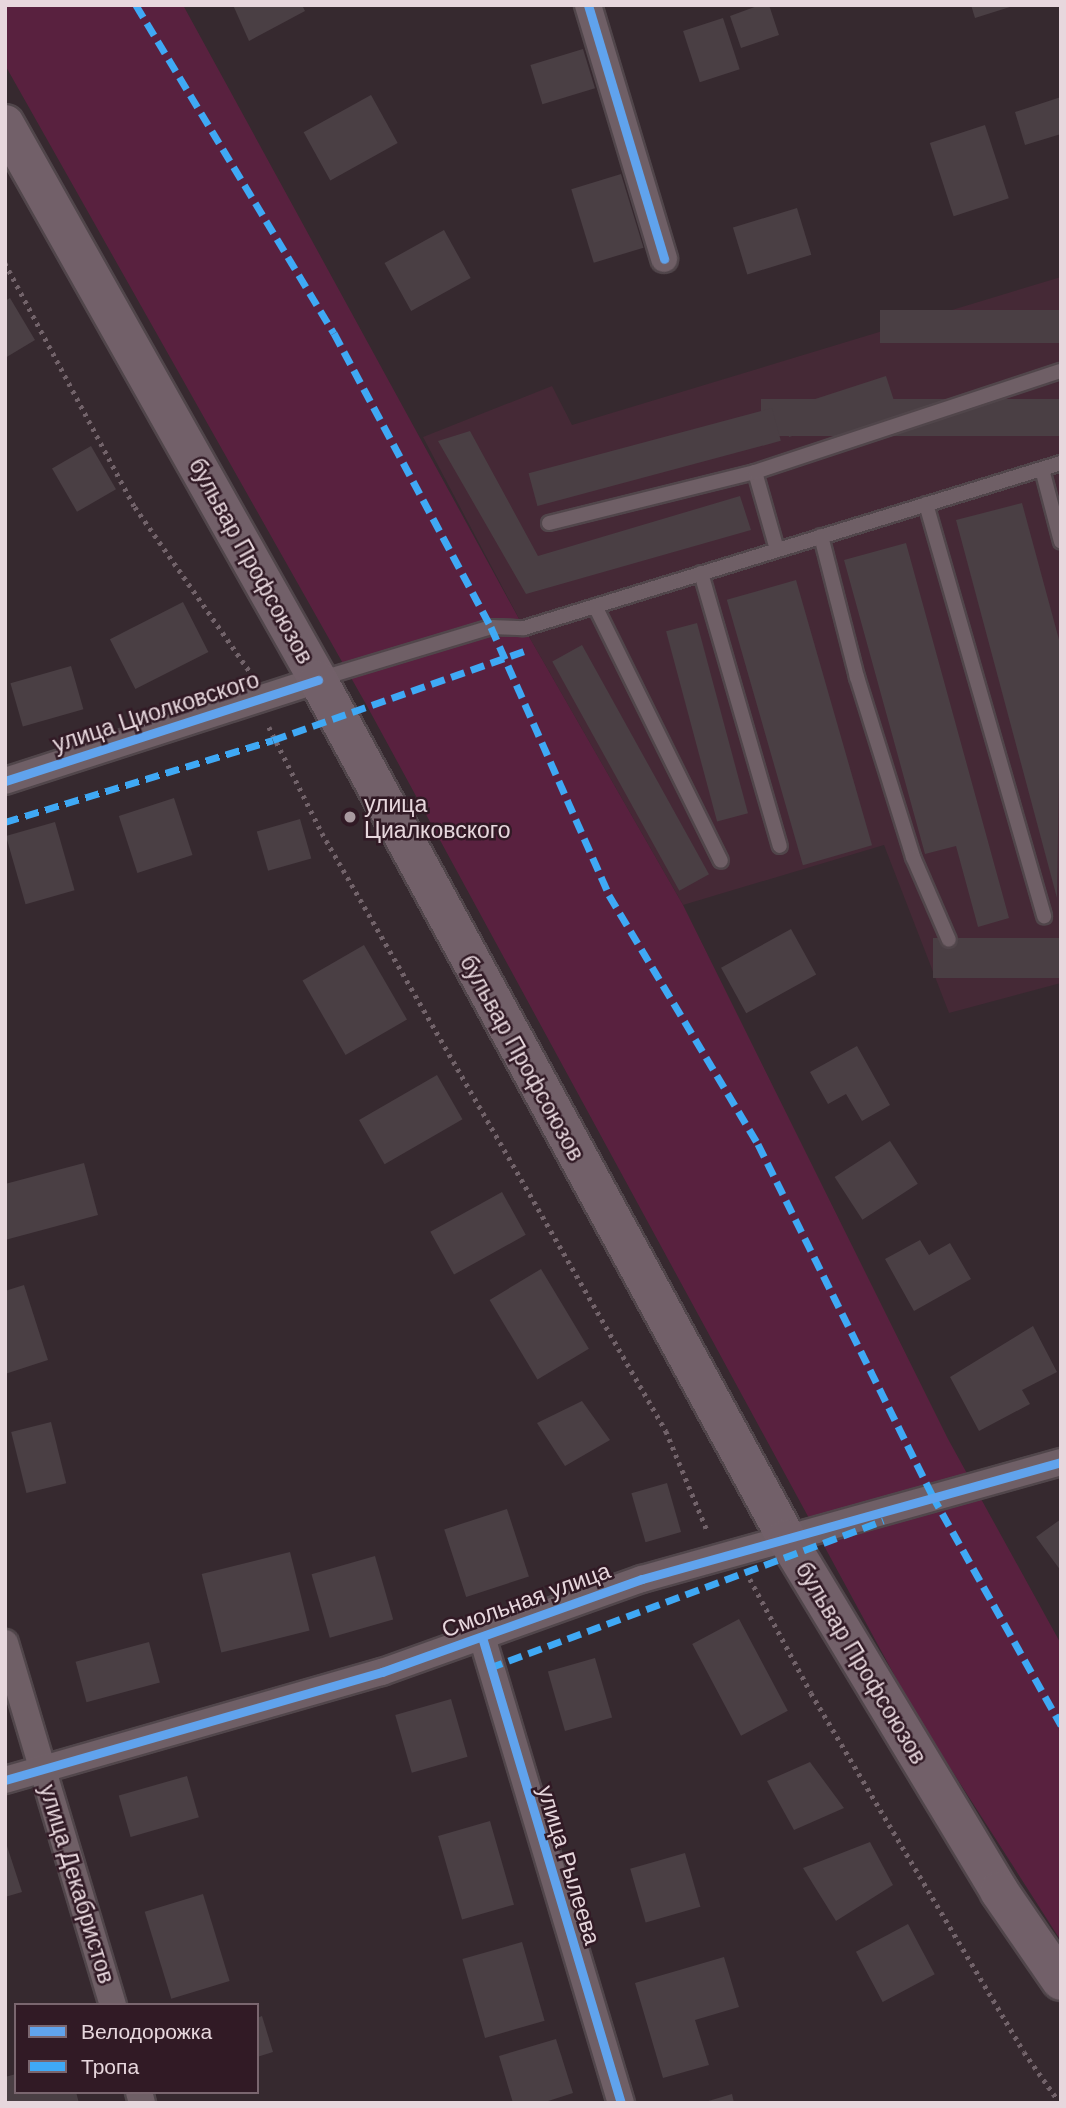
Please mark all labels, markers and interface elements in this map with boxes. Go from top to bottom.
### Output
street label: бульвар Профсоюзов [183,453,319,669]
street label: улица Циолковского [49,666,263,758]
place label: улица Циалковского [364,790,510,844]
marker: улица Циалковского [342,809,358,825]
street label: бульвар Профсоюзов [454,950,590,1166]
street label: Смольная улица [438,1557,614,1643]
street label: бульвар Профсоюзов [790,1557,932,1769]
street label: улица Декабристов [34,1781,120,1987]
street label: улица Рылеева [532,1782,606,1948]
legend [14,2003,259,2094]
text: Велодорожка [81,2018,212,2046]
text: Тропа [81,2053,139,2081]

